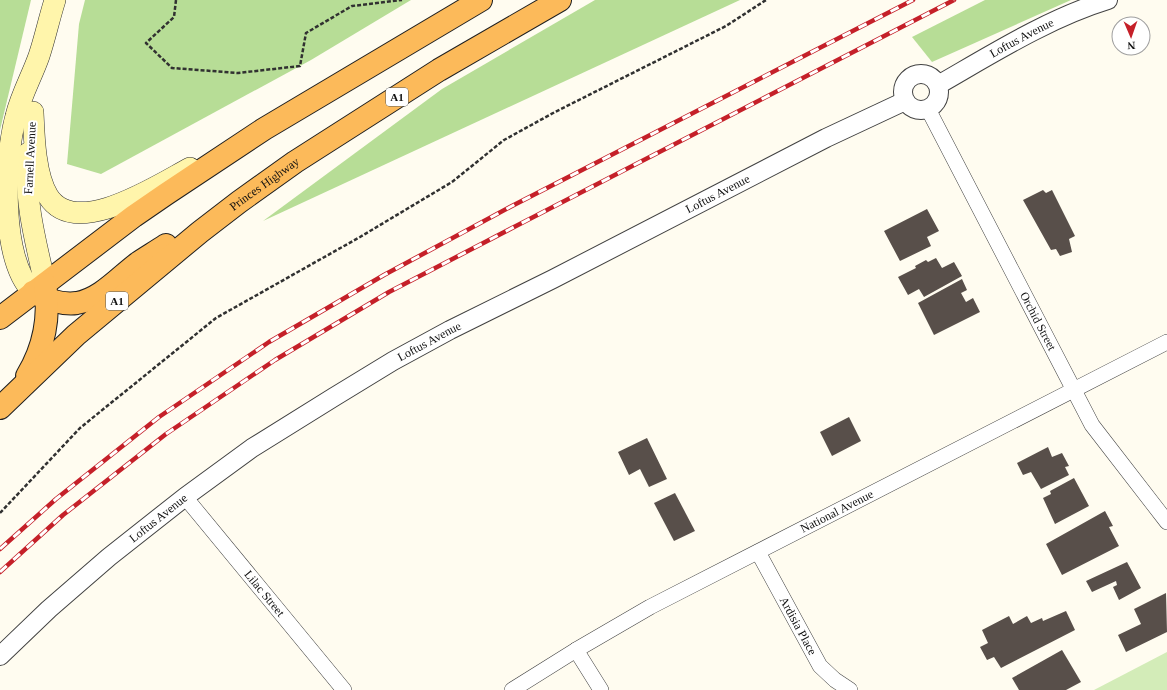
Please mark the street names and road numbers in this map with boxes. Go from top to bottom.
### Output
street label: Loftus Avenue [987,15,1056,61]
road number: A1 [386,88,408,106]
street label: Farnell Avenue [21,121,39,195]
street label: Princes Highway [227,154,302,214]
street label: Loftus Avenue [683,172,752,216]
street label: Orchid Street [1017,289,1059,354]
road number: A1 [106,292,128,310]
street label: Loftus Avenue [395,319,463,364]
street label: National Avenue [798,487,876,536]
street label: Loftus Avenue [126,491,190,545]
street label: Lilac Street [241,568,288,620]
street label: Ardisia Place [777,594,820,657]

